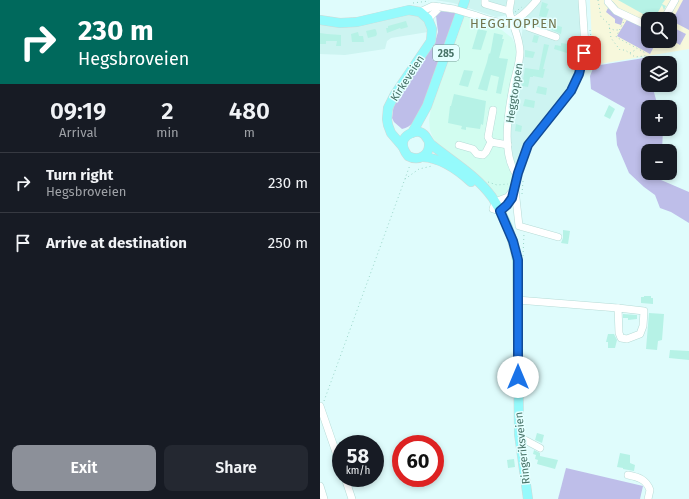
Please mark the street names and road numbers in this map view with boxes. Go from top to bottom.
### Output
road number: 285 [433,45,459,61]
street label: Kirkeveien [388,53,427,104]
street label: Heggtoppen [503,62,526,124]
street label: Ringeriksveien [512,411,533,485]

